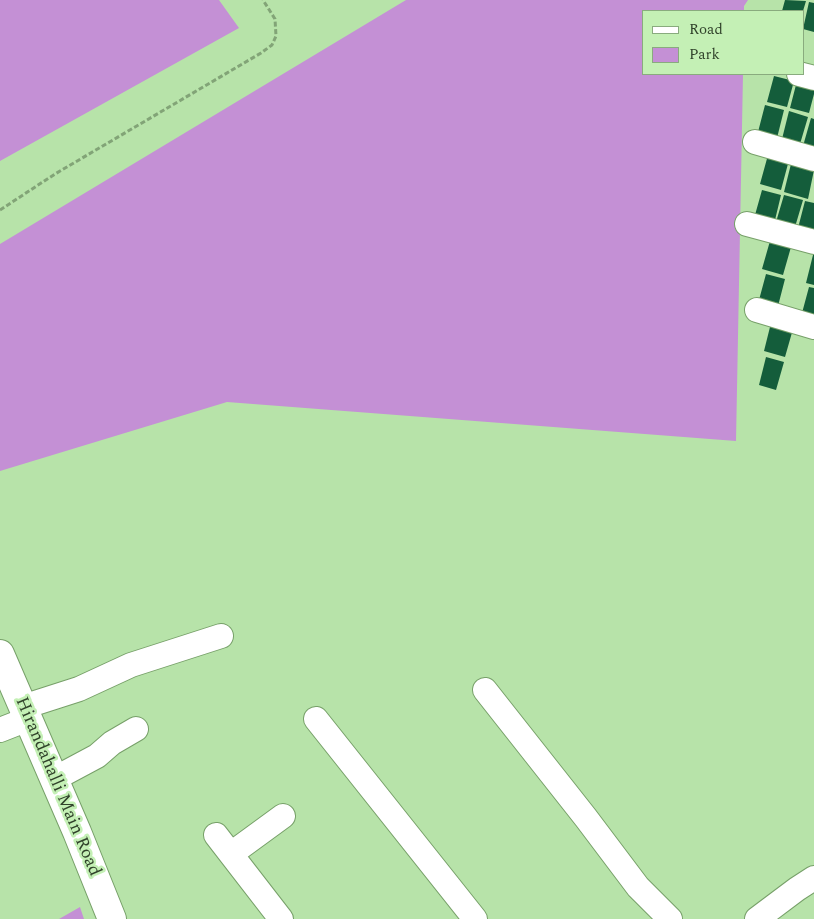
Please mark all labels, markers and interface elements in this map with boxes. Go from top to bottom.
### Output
legend [642,10,804,75]
text: Road [689,18,723,41]
text: Park [689,43,720,66]
street label: Hirandahalli Main Road [9,694,105,880]

